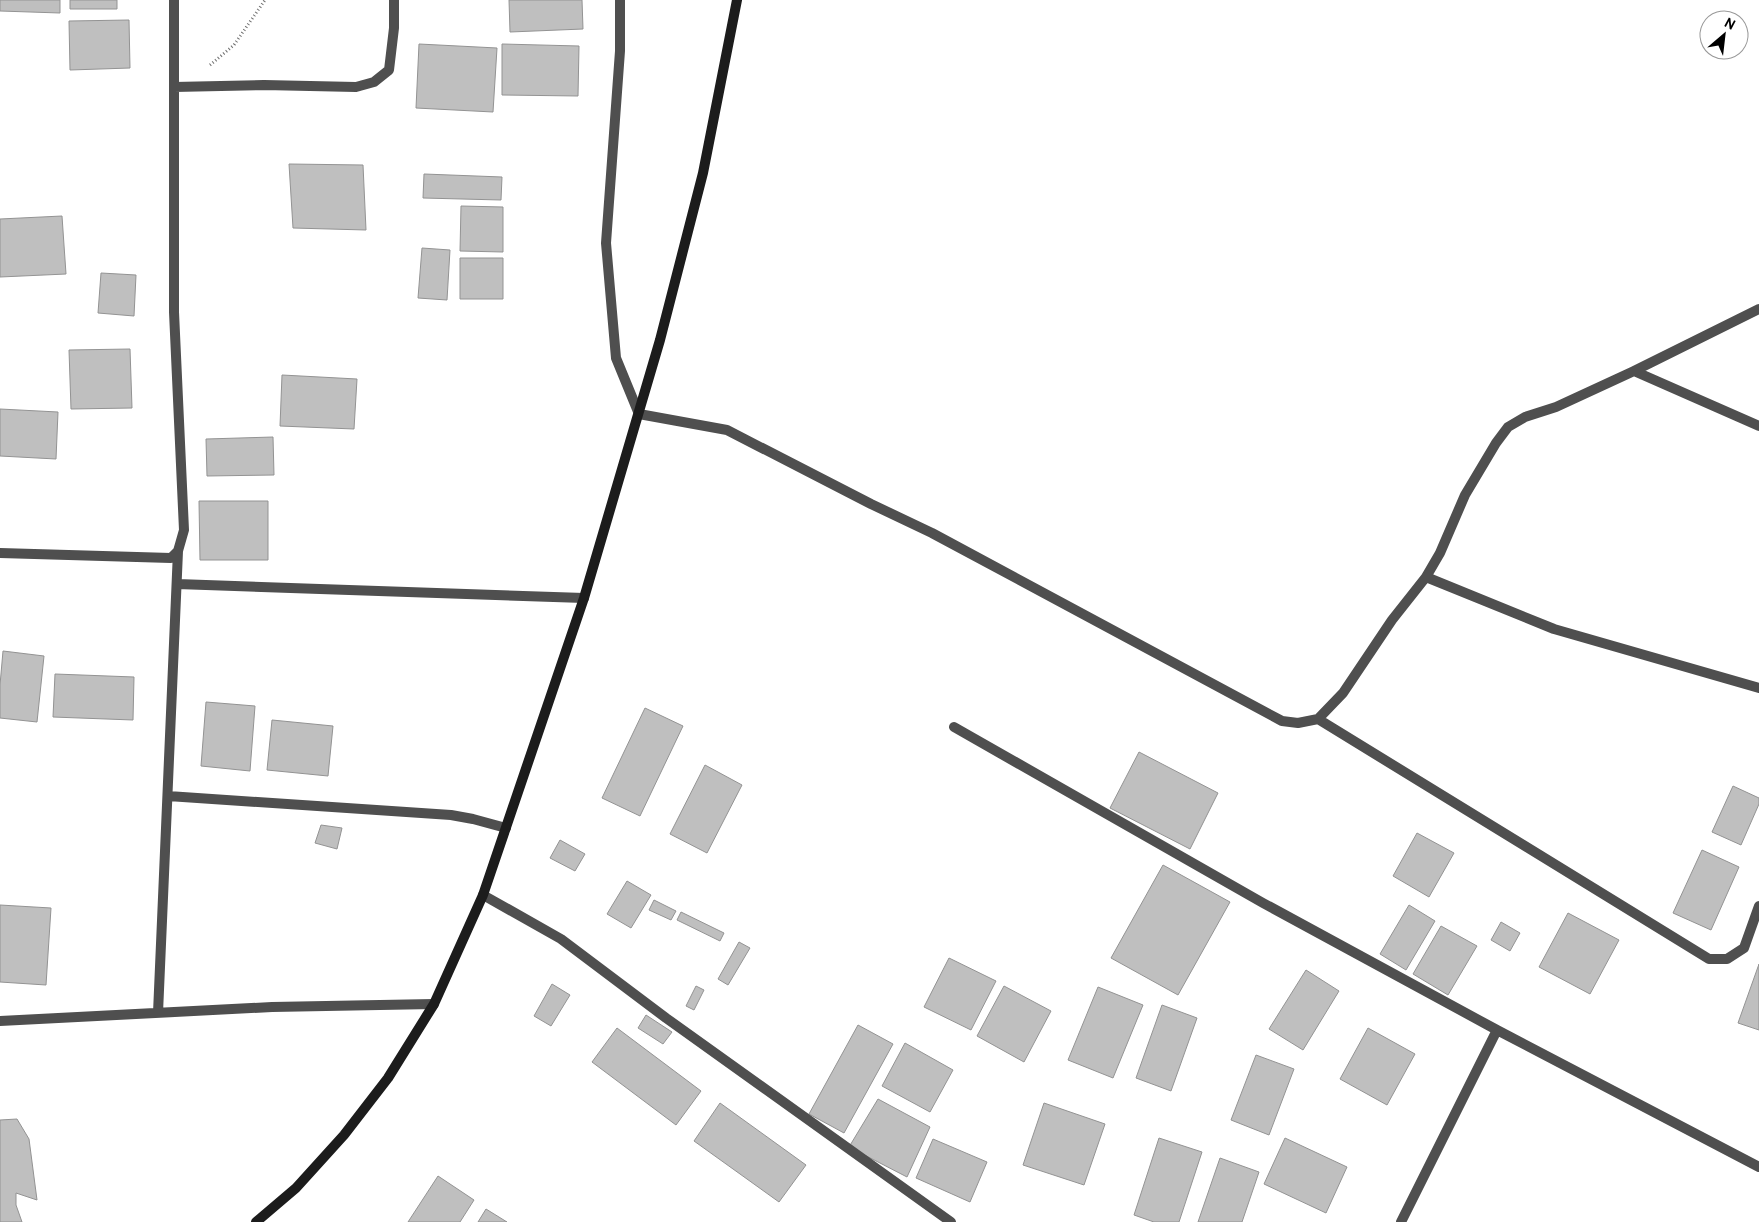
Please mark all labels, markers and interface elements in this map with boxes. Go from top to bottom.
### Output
north arrow [1699,10,1749,60]
text: N [1721,15,1738,35]

